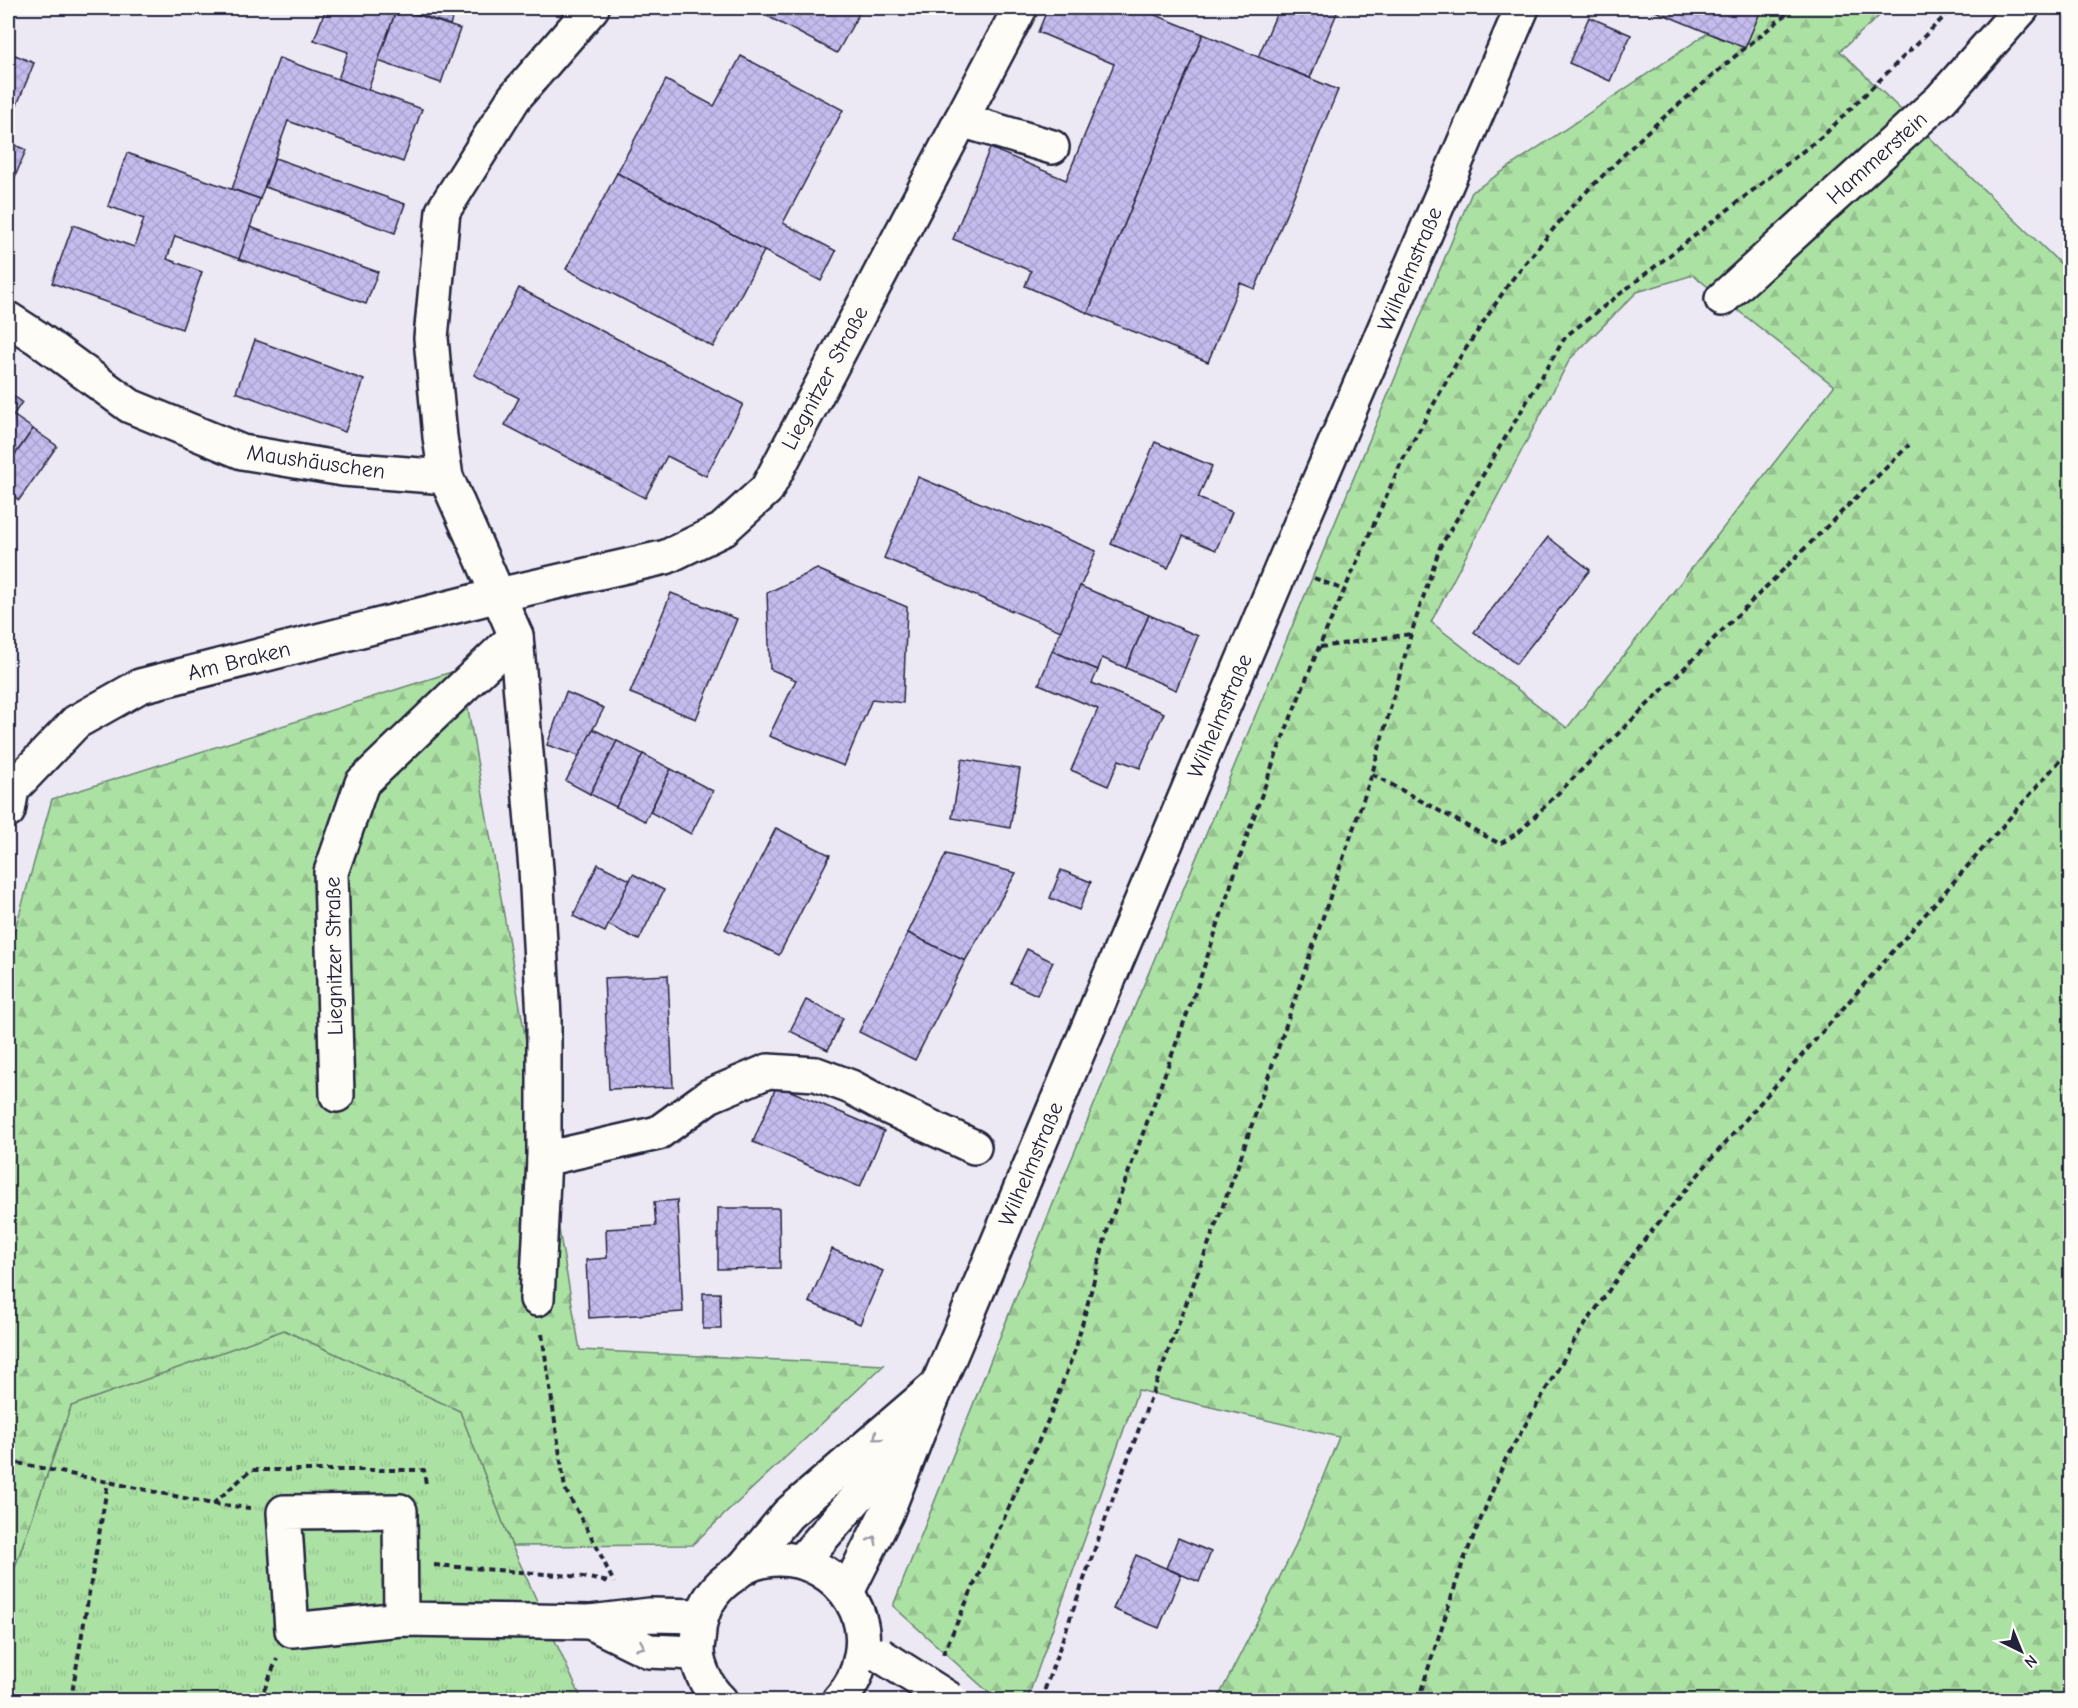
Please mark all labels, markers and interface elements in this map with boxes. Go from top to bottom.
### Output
street label: Hammerstein [1821,106,1933,210]
street label: Wilhelmstraße [1372,203,1448,335]
street label: Liegnitzer Straße [776,302,874,454]
street label: Maushäuschen [245,439,387,485]
street label: Am Braken [185,636,293,686]
street label: Wilhelmstraße [1182,650,1258,782]
street label: Liegnitzer Straße [320,876,348,1036]
street label: Wilhelmstraße [993,1098,1069,1230]
one-way arrow [873,1430,884,1441]
one-way arrow [866,1536,877,1546]
north arrow [1991,1621,2051,1681]
one-way arrow [635,1639,646,1651]
text: N [2021,1651,2041,1671]

